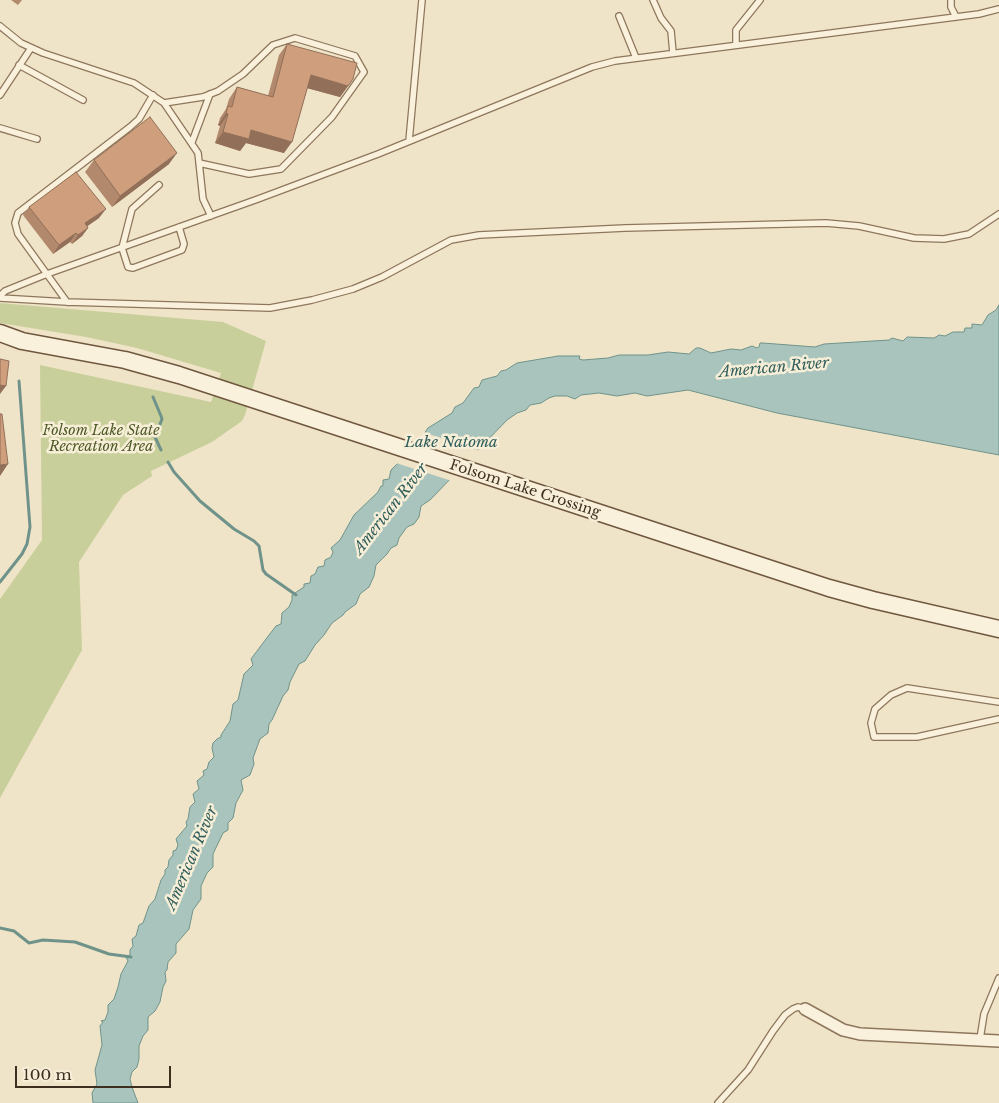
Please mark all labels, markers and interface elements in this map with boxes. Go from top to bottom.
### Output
water label: American River [718,354,830,382]
park label: Folsom Lake State Recreation Area [42,423,160,456]
water label: Lake Natoma [404,434,498,452]
street label: Folsom Lake Crossing [447,457,603,521]
water label: American River [350,460,432,558]
water label: American River [162,804,222,912]
scale bar [18,1056,174,1088]
text: 100 m [23,1065,72,1084]

